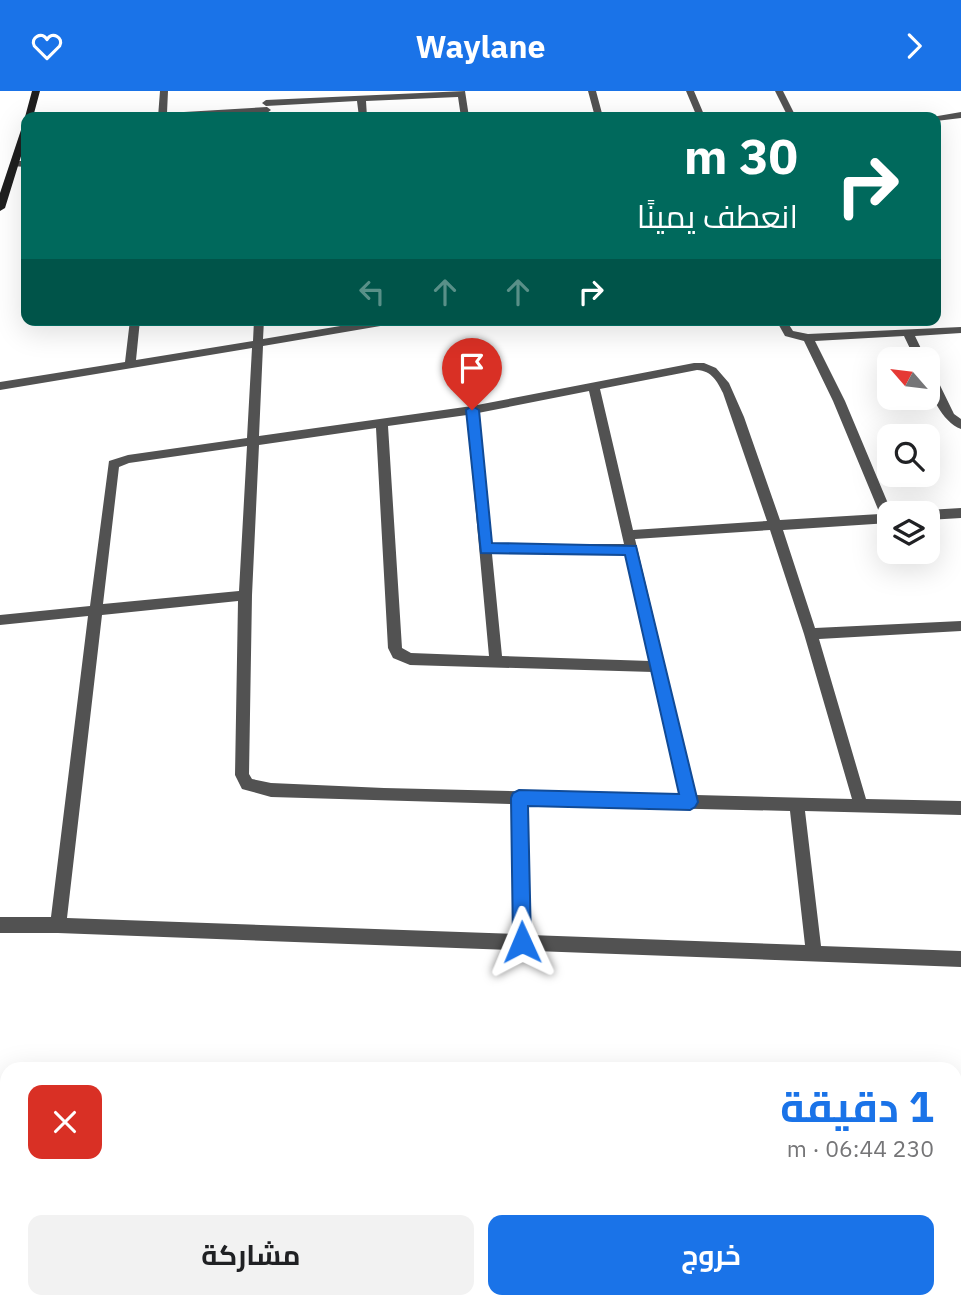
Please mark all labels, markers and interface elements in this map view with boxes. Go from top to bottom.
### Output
text: Waylane [415,25,546,67]
icon: heart [28,27,66,65]
icon: forward [895,27,933,65]
text: 30 m [684,124,798,187]
icon: right [822,140,913,231]
text: انعطف يمينًا [637,195,798,237]
icon: left [353,273,391,311]
icon: ahead [426,273,464,311]
icon: ahead [499,273,537,311]
icon: right [572,273,610,311]
pin [442,338,502,410]
north arrow [877,347,940,409]
map controls [877,347,940,564]
icon: arrive [453,349,491,387]
button: search [877,424,940,487]
button: layers [877,501,940,564]
position arrow [485,905,559,979]
text: 1 دقيقة [780,1079,934,1134]
button: close [28,1085,102,1159]
text: 230 m · 06:44 [787,1133,934,1163]
button: مشاركة [28,1215,474,1295]
button: خروج [488,1215,934,1295]

